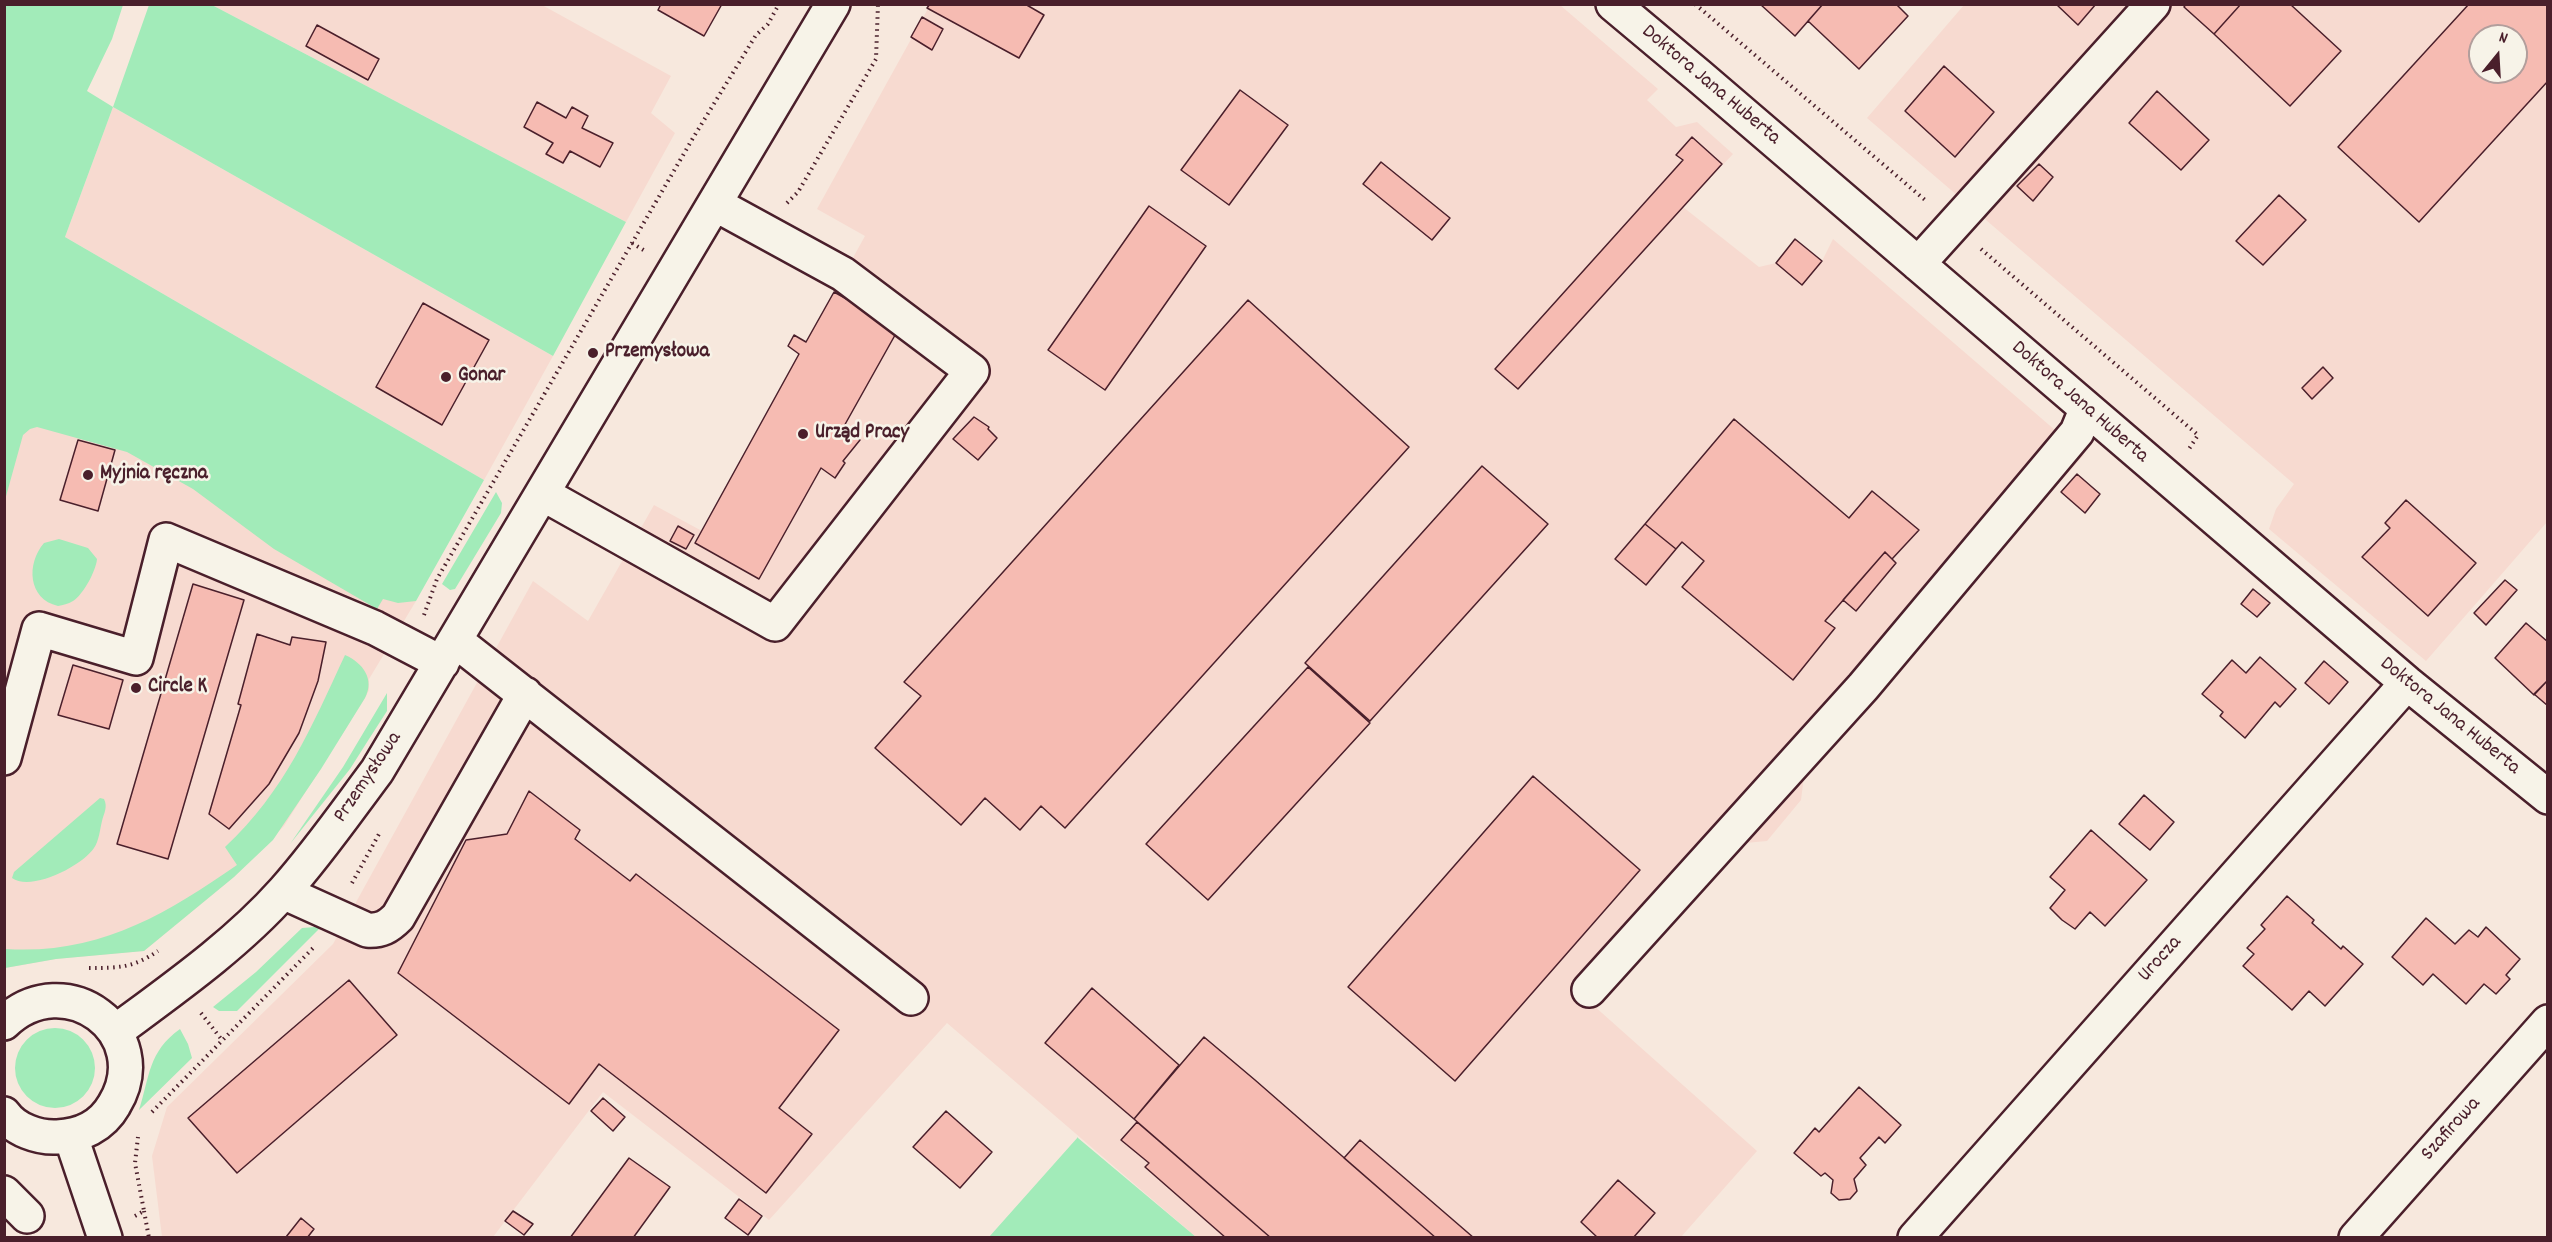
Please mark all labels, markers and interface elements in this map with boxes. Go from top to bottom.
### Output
street label: Doktora Jana Huberta [1635,21,1785,151]
north arrow [2468,24,2528,84]
text: N [2496,26,2510,50]
street label: Doktora Jana Huberta [2005,337,2153,469]
place label: Przemysłowa [605,340,709,366]
marker: Przemysłowa [586,346,600,360]
place label: Gonar [458,364,505,390]
marker: Gonar [439,370,453,384]
place label: Urząd Pracy [815,421,909,447]
marker: Urząd Pracy [796,427,810,441]
place label: Myjnia ręczna [100,462,208,488]
marker: Myjnia ręczna [81,468,95,482]
street label: Doktora Jana Huberta [2374,653,2524,781]
place label: Circle K [148,675,207,701]
marker: Circle K [129,681,143,695]
street label: Przemysłowa [329,728,409,828]
street label: Urocza [2134,932,2188,988]
street label: Szafirowa [2417,1093,2487,1167]

